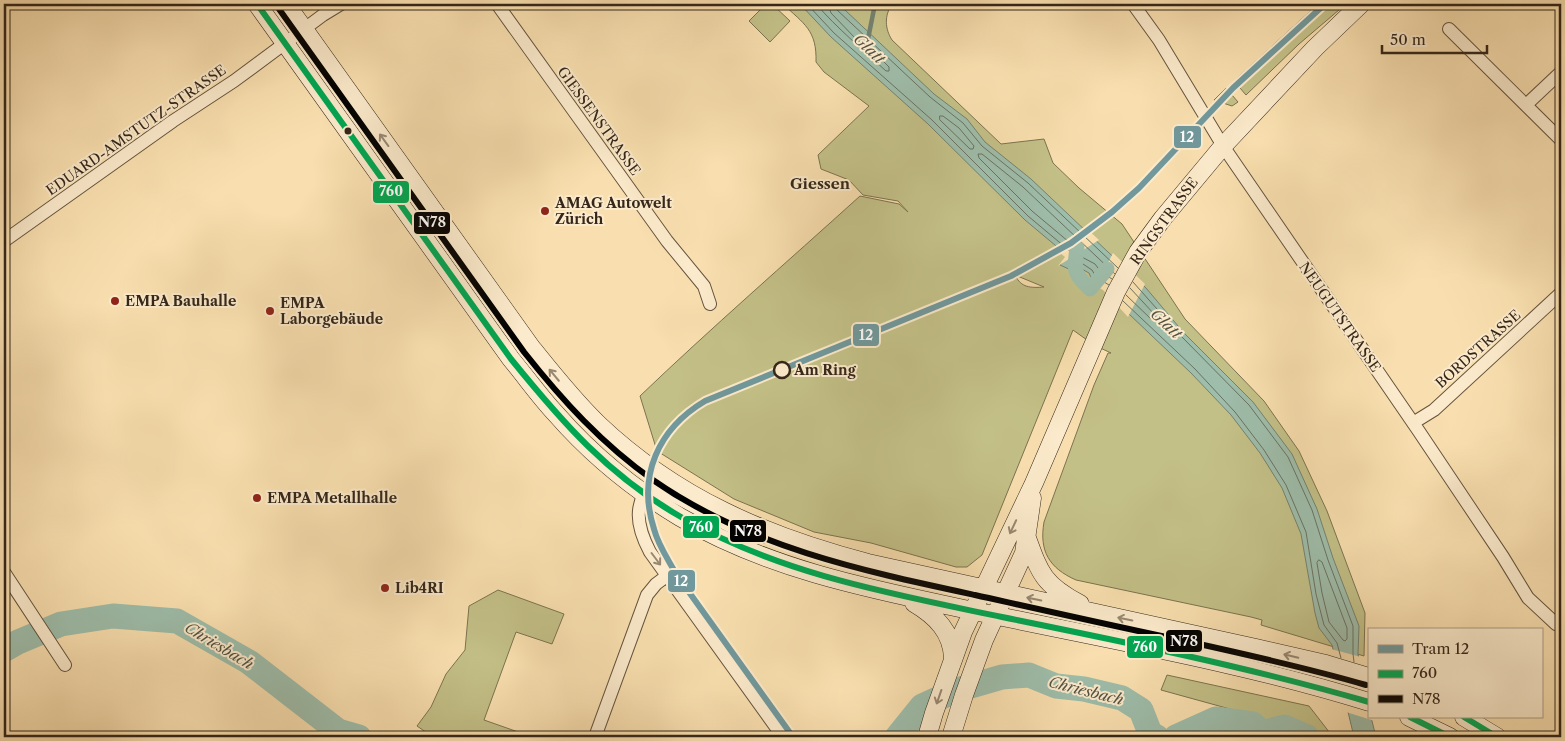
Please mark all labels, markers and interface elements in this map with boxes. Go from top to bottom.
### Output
scale bar [1382,22,1488,54]
water label: Glatt [850,29,889,68]
text: 50 m [1390,30,1426,49]
street label: EDUARD-AMSTUTZ-STRASSE [42,61,230,199]
street label: GIESSENSTRASSE [553,63,645,179]
line badge: 12 [1173,125,1202,149]
unlabelled marker [343,126,353,136]
text: 12 [1180,128,1194,146]
one-way arrow [379,133,389,147]
district label: Giessen [790,174,851,193]
street label: RINGSTRASSE [1126,174,1202,268]
line badge: 760 [372,180,410,204]
text: 760 [379,182,403,200]
place label: AMAG Autowelt Zürich [554,194,672,228]
marker: AMAG Autowelt Zürich [539,205,551,217]
line badge: N78 [413,211,451,235]
text: N78 [418,213,446,231]
street label: NEUGUTSTRASSE [1295,258,1385,376]
place label: EMPA Bauhalle [125,292,236,310]
place label: EMPA Laborgebäude [280,294,383,328]
marker: EMPA Bauhalle [109,295,121,307]
water label: Glatt [1147,304,1186,343]
marker: EMPA Laborgebäude [264,305,276,317]
street label: BORDSTRASSE [1432,306,1524,392]
line badge: 12 [852,323,880,347]
text: 12 [859,326,873,344]
marker: Am Ring [773,361,791,379]
place label: Am Ring [793,361,857,379]
one-way arrow [549,369,560,382]
place label: EMPA Metallhalle [267,489,397,507]
marker: EMPA Metallhalle [251,492,263,504]
line badge: 760 [682,515,720,539]
text: 760 [689,518,713,536]
line badge: N78 [729,519,767,543]
one-way arrow [1008,519,1017,534]
text: N78 [734,522,762,540]
one-way arrow [650,552,661,565]
line badge: 12 [667,569,696,593]
text: 12 [674,572,688,590]
place label: Lib4RI [395,579,444,597]
marker: Lib4RI [379,582,391,594]
one-way arrow [1026,594,1042,603]
one-way arrow [1118,614,1134,623]
water label: Chriesbach [182,618,257,673]
legend [1368,628,1542,718]
line badge: N78 [1165,629,1203,653]
text: N78 [1170,632,1198,650]
line badge: 760 [1126,635,1164,659]
text: 760 [1133,638,1157,656]
text: Tram 12 [1412,639,1469,658]
one-way arrow [1283,651,1299,660]
text: 760 [1412,663,1437,682]
water label: Chriesbach [1047,672,1126,709]
one-way arrow [934,689,944,705]
text: N78 [1412,689,1441,708]

